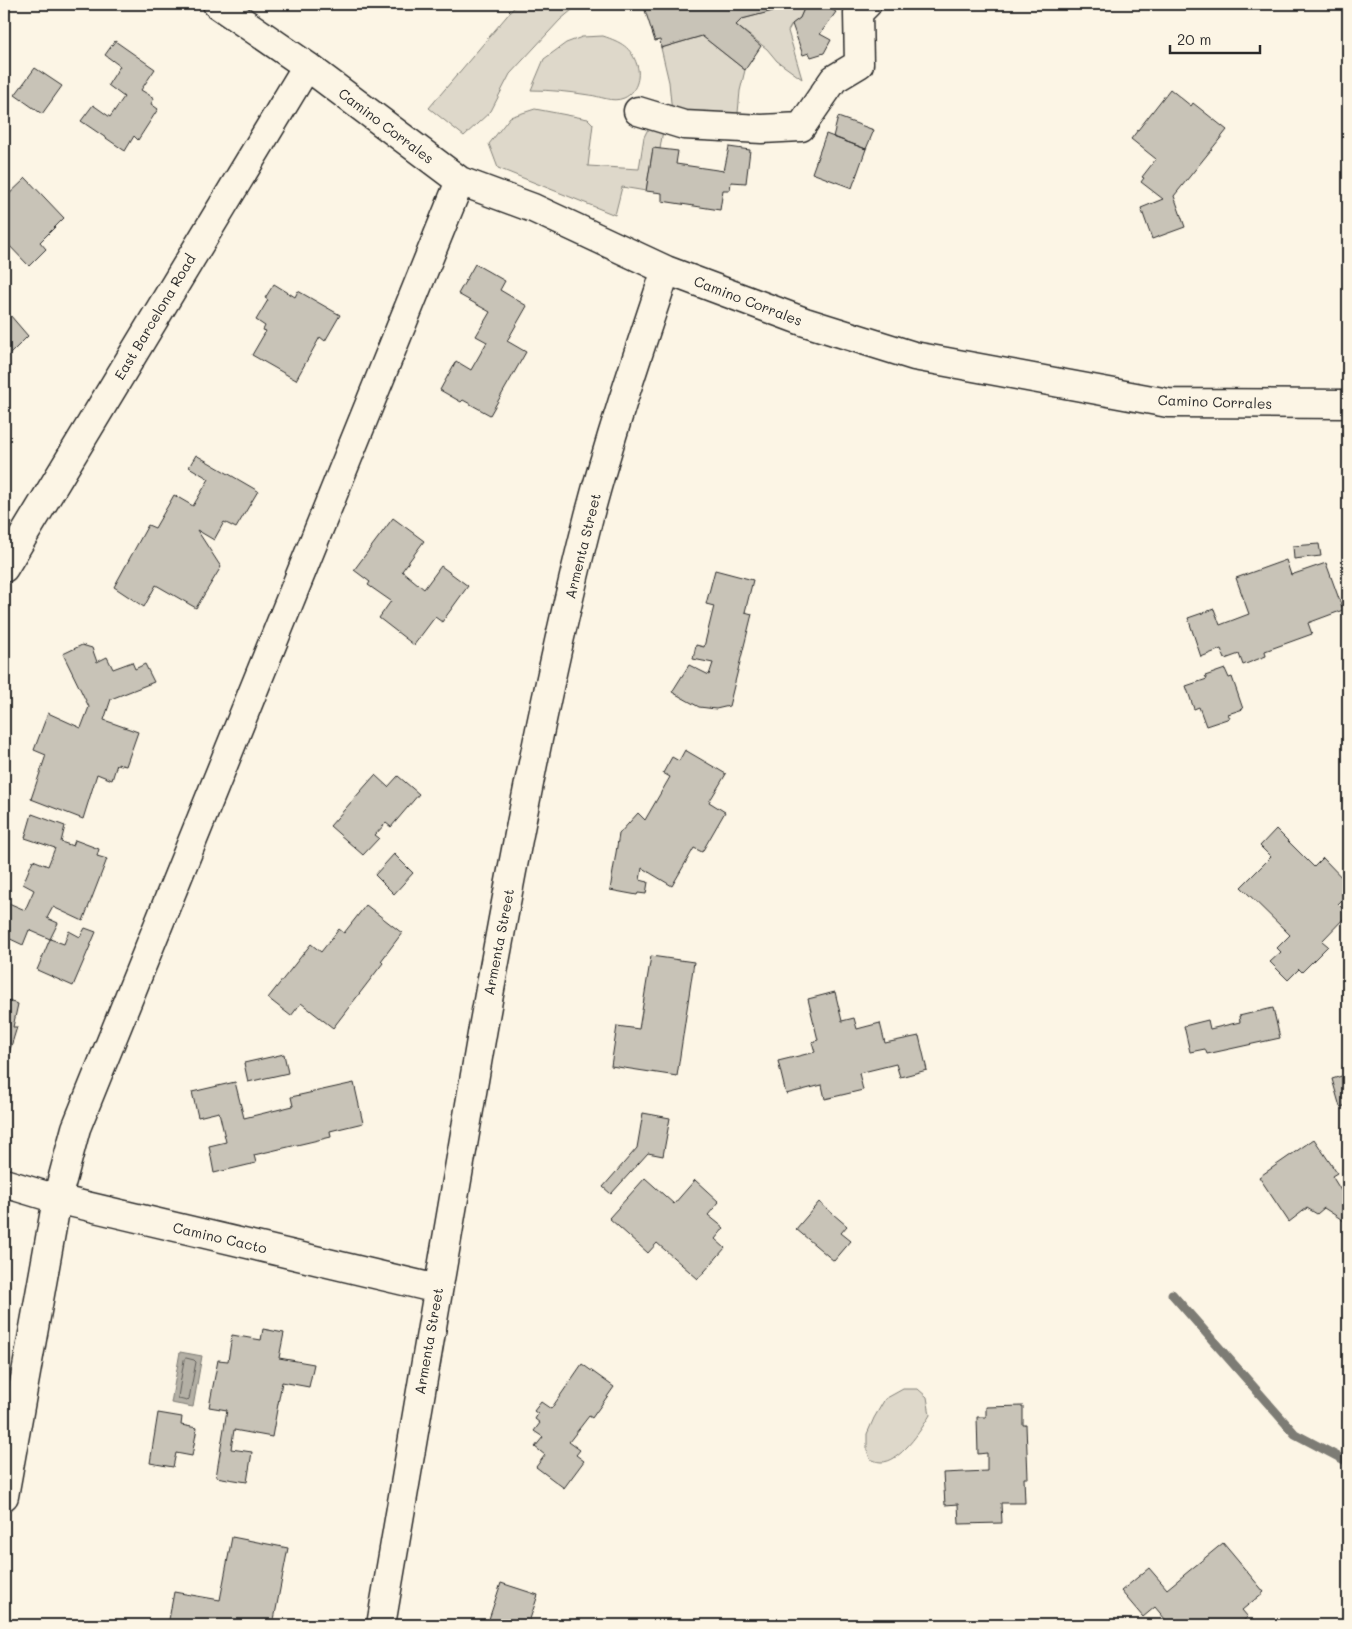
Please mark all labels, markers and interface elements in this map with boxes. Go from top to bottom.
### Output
scale bar [1170,22,1260,54]
text: 20 m [1177,29,1211,49]
street label: Camino Corrales [335,83,438,168]
street label: East Barcelona Road [110,250,200,383]
street label: Camino Corrales [691,271,805,330]
street label: Camino Corrales [1157,390,1273,413]
street label: Armenta Street [560,491,605,601]
street label: Armenta Street [479,887,518,997]
street label: Camino Cacto [171,1217,269,1258]
street label: Armenta Street [410,1286,447,1396]

